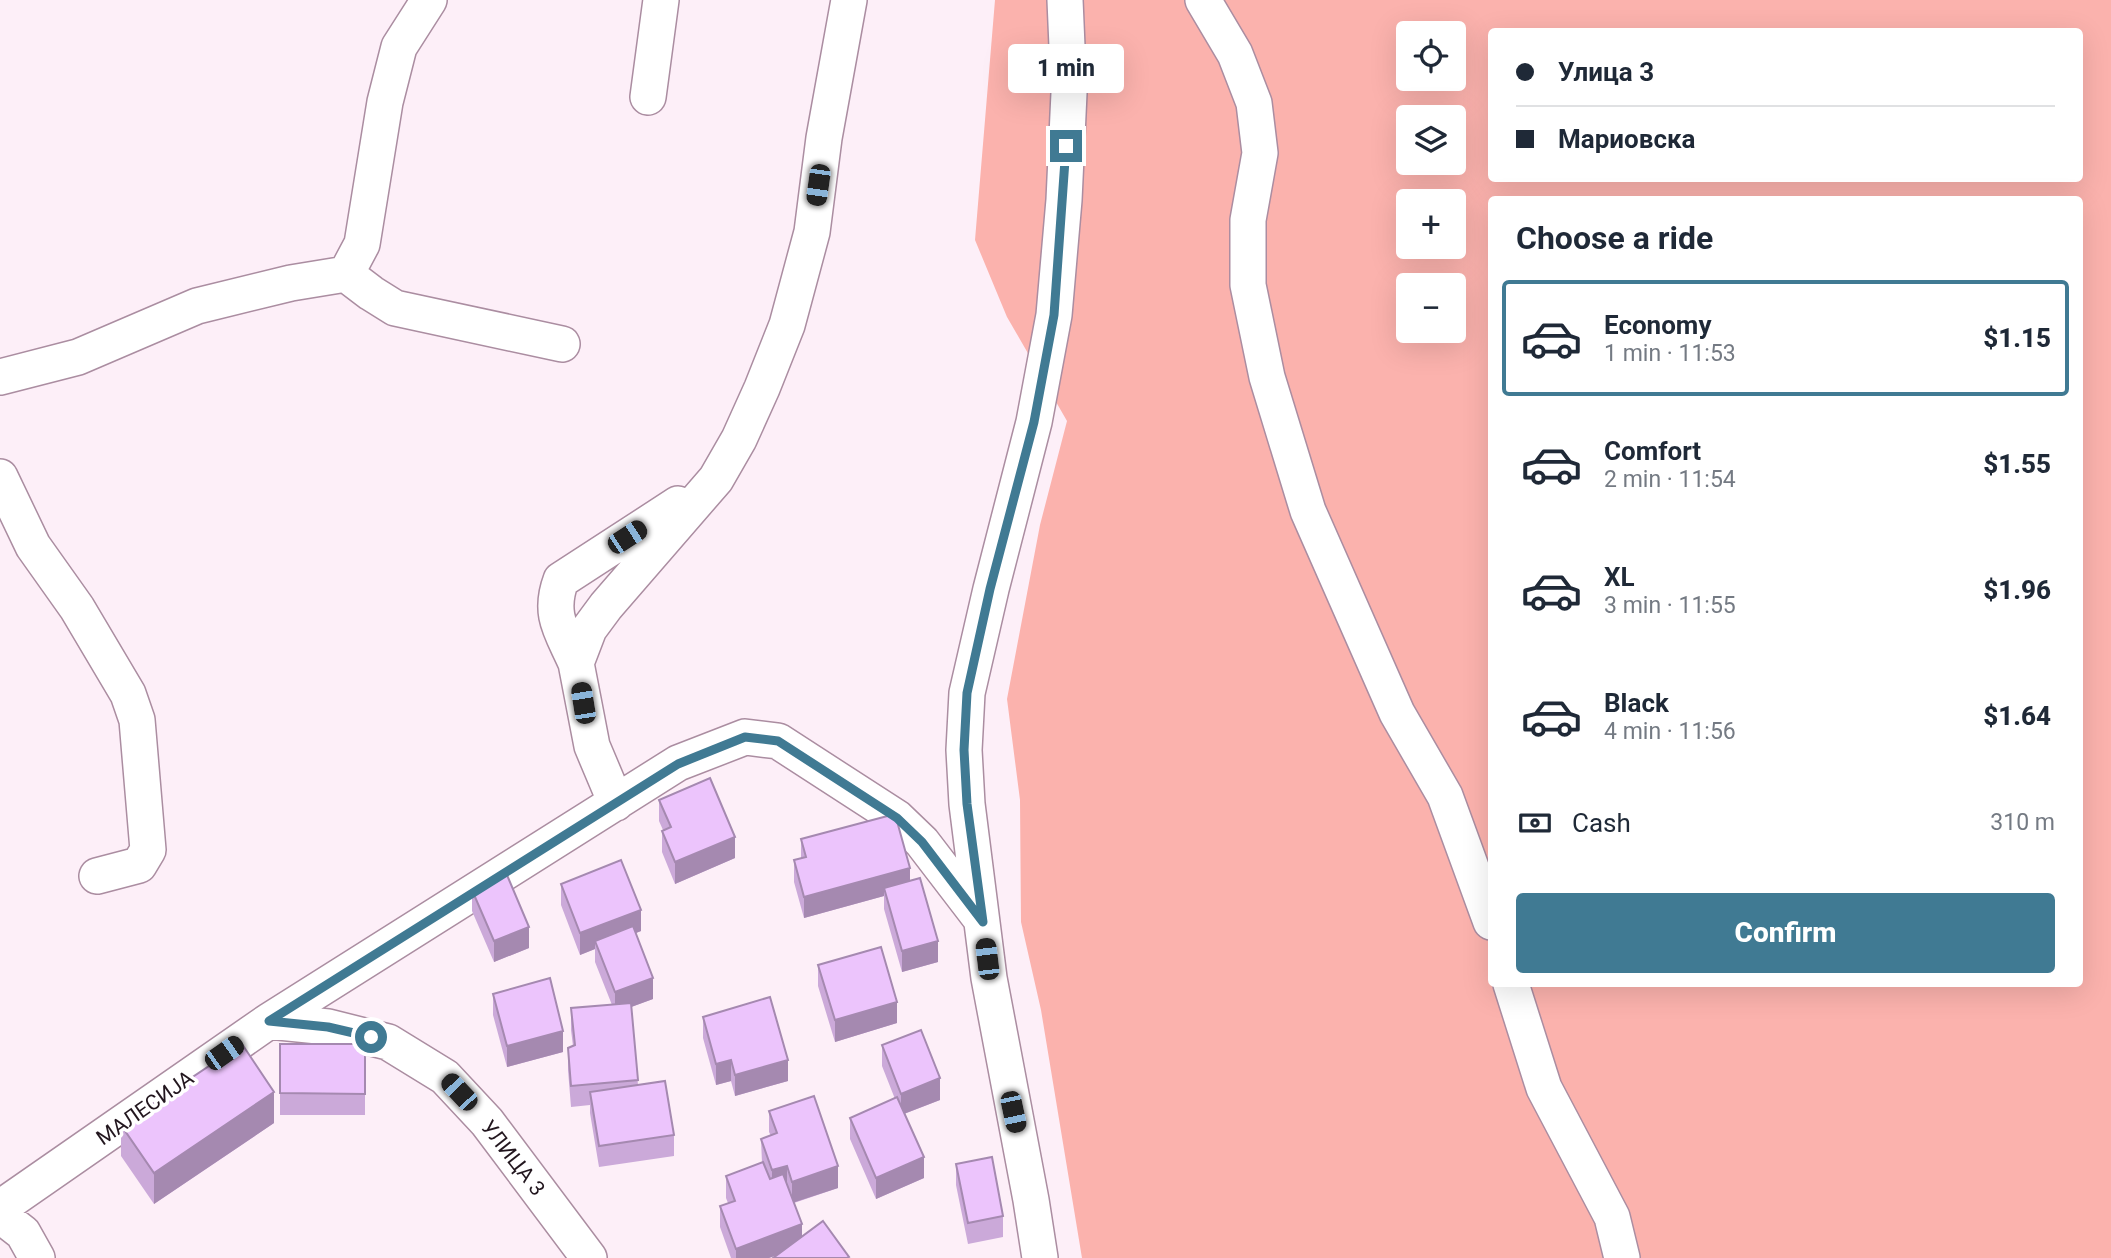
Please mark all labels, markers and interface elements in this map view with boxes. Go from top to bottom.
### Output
map controls [1396,21,1466,343]
button: locate [1396,21,1466,91]
callout: 1 min [1008,44,1124,94]
text: 1 min [1037,55,1095,82]
text: Улица 3 [1558,57,1654,87]
button: layers [1396,105,1466,175]
text: Мариовска [1558,124,1695,154]
route end [1050,130,1082,162]
car [805,163,832,207]
button: + [1396,189,1466,259]
text: Choose a ride [1516,219,1713,257]
button: − [1396,273,1466,343]
icon: car [1520,307,1583,370]
text: Economy [1604,310,1711,340]
text: $1.15 [1983,323,2051,353]
text: 1 min · 11:53 [1604,340,1736,367]
icon: car [1520,433,1583,496]
text: Comfort [1604,436,1701,466]
text: $1.55 [1983,449,2051,479]
text: 2 min · 11:54 [1604,466,1736,493]
car [604,517,651,557]
icon: car [1520,559,1583,622]
text: XL [1604,562,1635,592]
text: $1.96 [1983,575,2051,605]
text: 3 min · 11:55 [1604,592,1736,619]
car [570,681,597,725]
icon: car [1520,685,1583,748]
text: Black [1604,688,1669,718]
text: $1.64 [1983,701,2051,731]
text: 4 min · 11:56 [1604,718,1736,745]
icon: cash [1516,804,1554,842]
text: Cash [1572,808,1631,838]
text: 310 m [1990,809,2055,836]
button: Confirm [1516,893,2055,973]
car [975,937,1000,981]
route start [355,1021,387,1053]
car [201,1032,248,1074]
street label: МАЛЕСИЈА [92,1066,198,1150]
car [437,1069,482,1115]
car [999,1089,1028,1135]
street label: УЛИЦА 3 [476,1116,550,1200]

